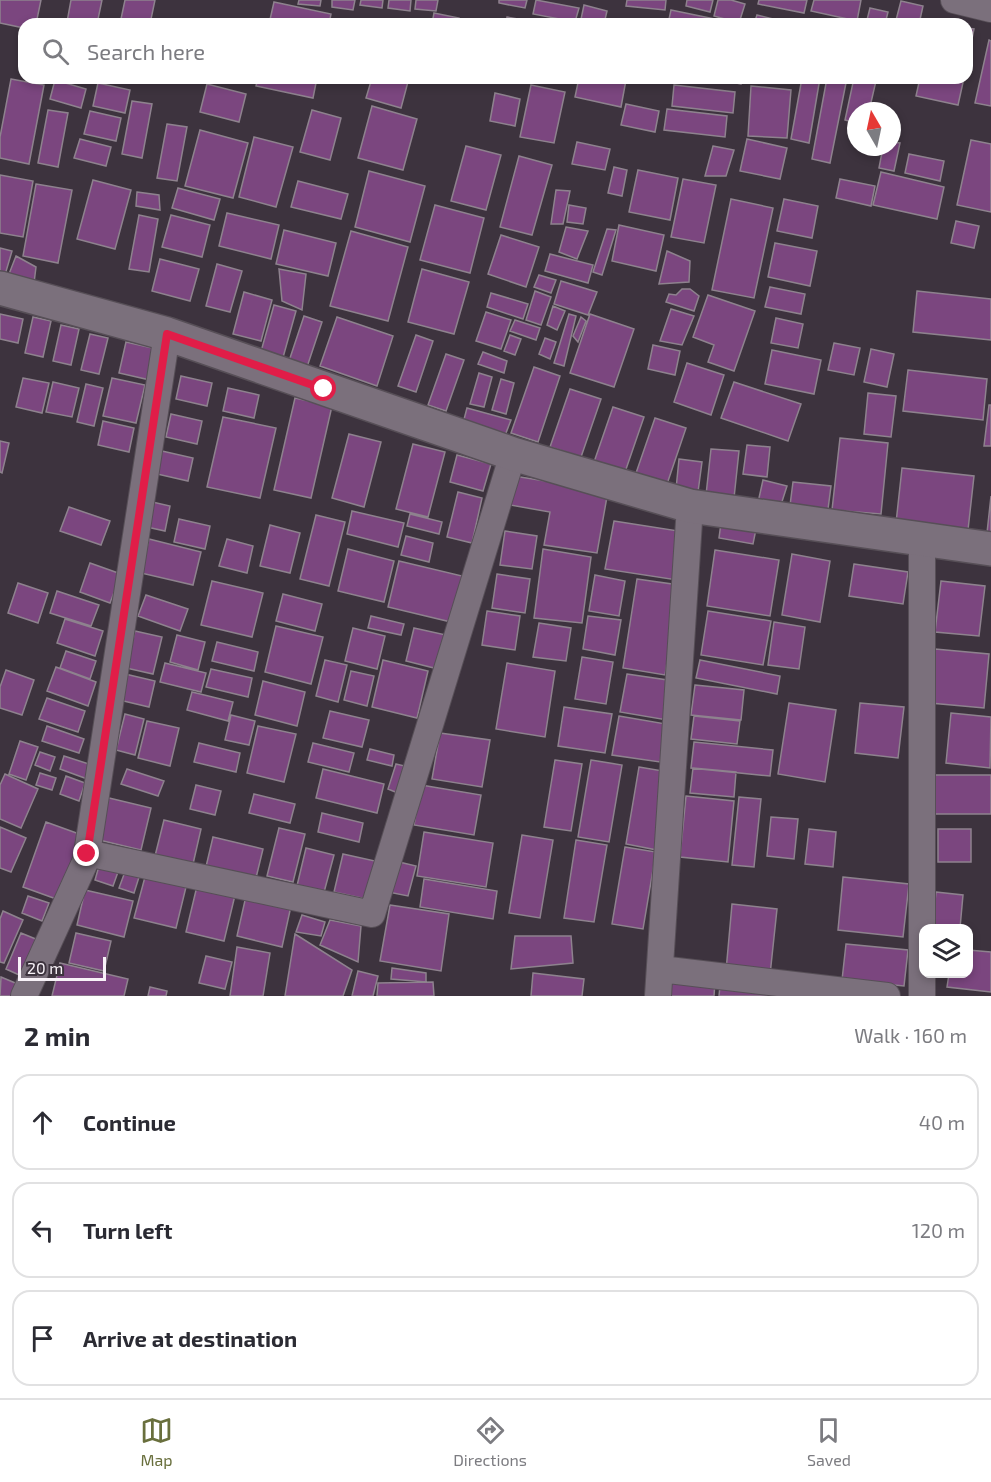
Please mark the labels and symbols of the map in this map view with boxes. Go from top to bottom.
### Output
north arrow [847,102,901,156]
route start [310,375,336,401]
route end [73,840,99,866]
scale bar [18,954,106,982]

